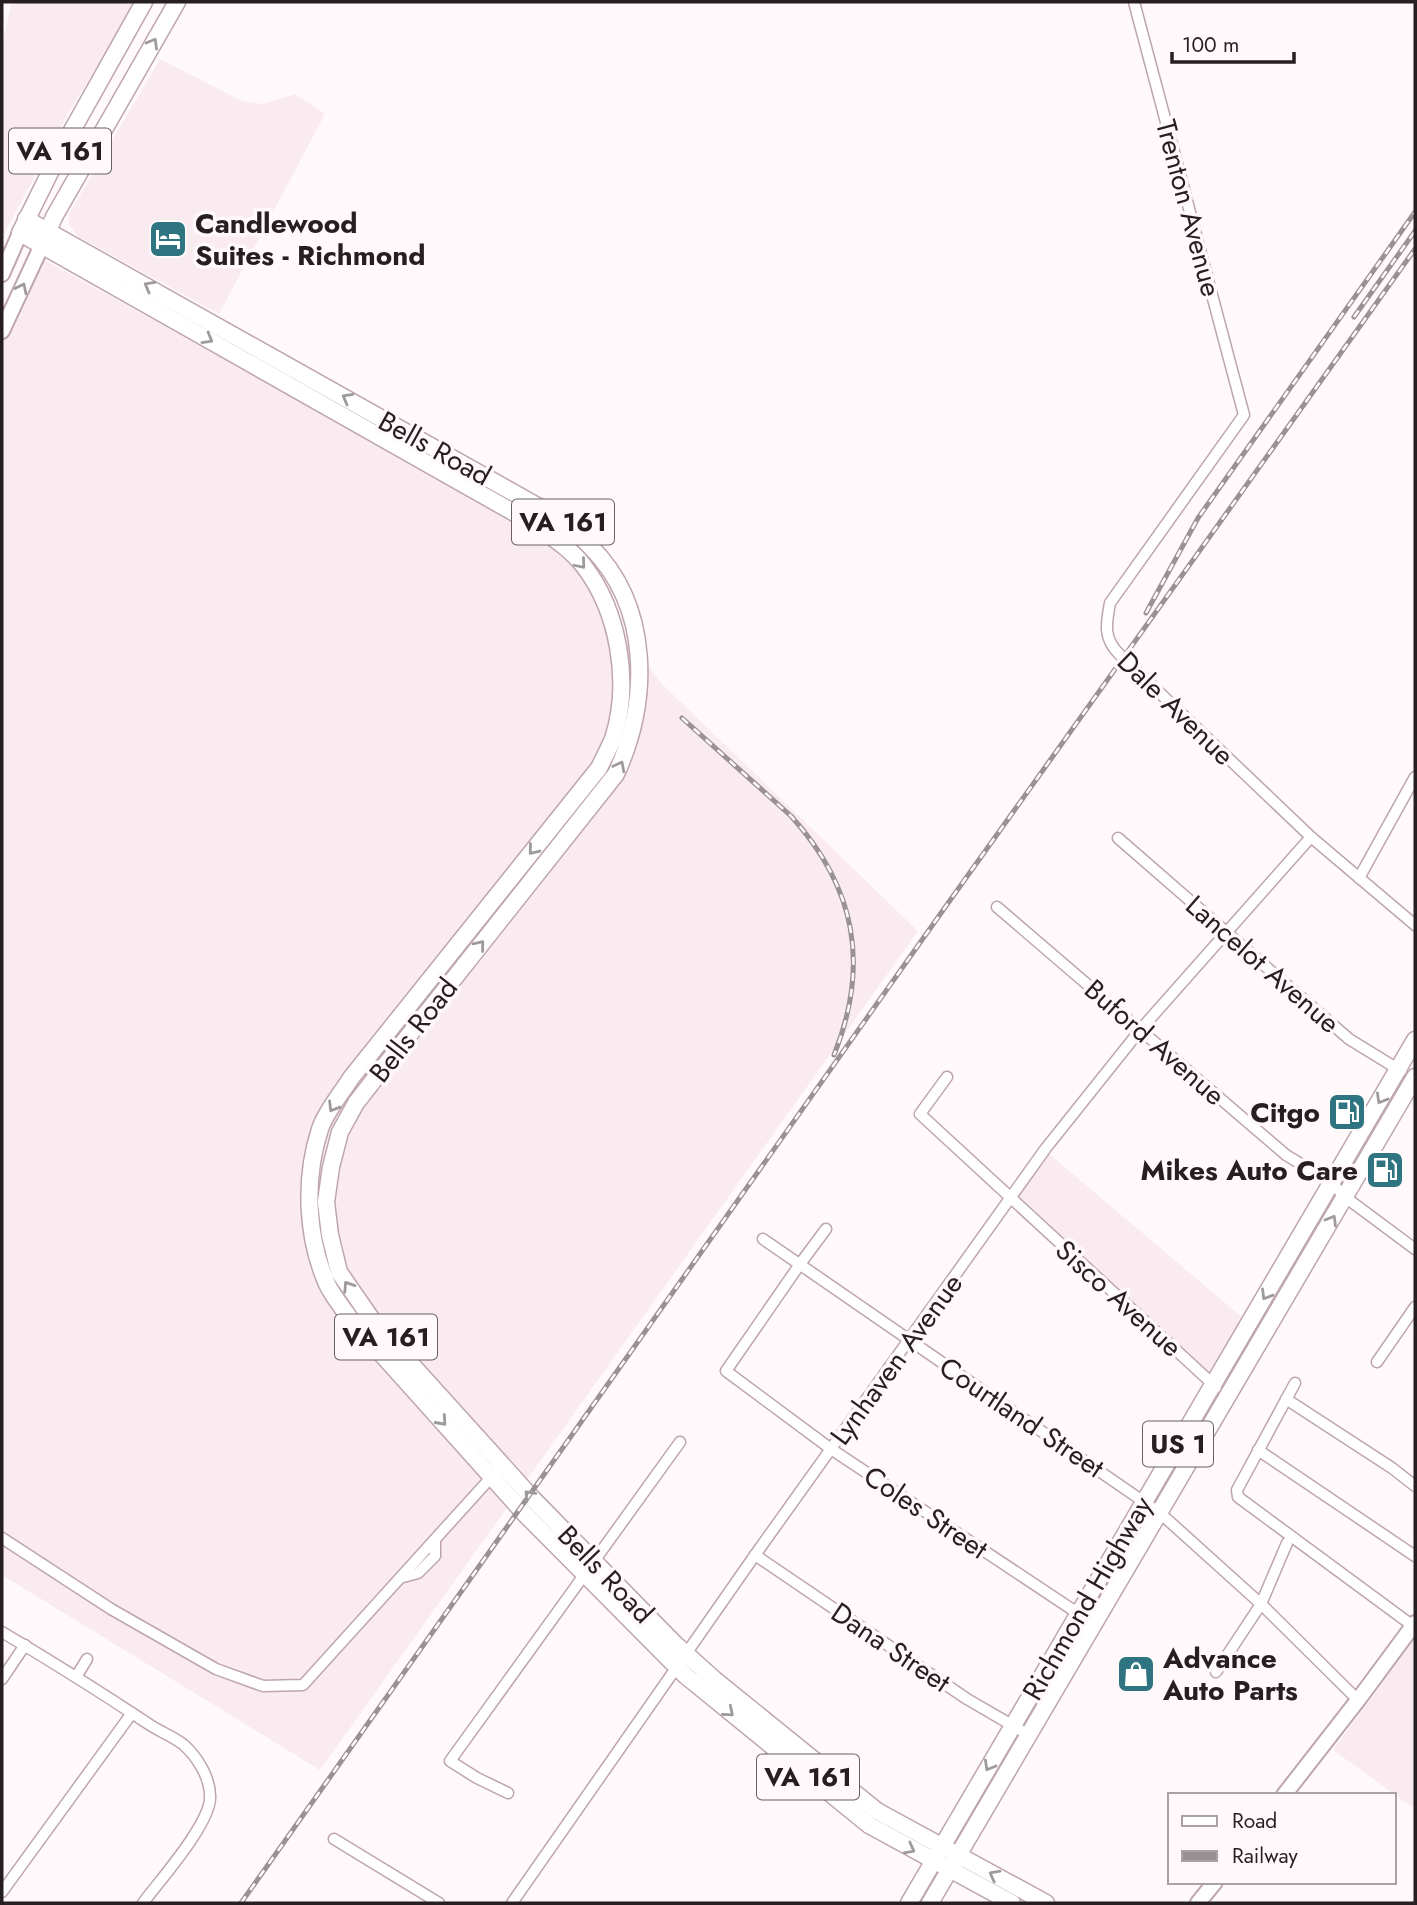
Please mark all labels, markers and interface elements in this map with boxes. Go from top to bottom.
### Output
scale bar [1172,21,1294,65]
text: 100 m [1182,30,1239,60]
one-way arrow [145,37,158,50]
street label: Trenton Avenue [1145,115,1232,301]
road number: VA 161 [9,128,111,174]
place label: Candlewood Suites - Richmond [195,203,426,276]
hotel icon: Candlewood Suites - Richmond [147,218,189,260]
one-way arrow [143,281,156,294]
one-way arrow [14,283,28,295]
one-way arrow [201,331,213,344]
one-way arrow [341,393,354,406]
street label: Bells Road [371,401,498,496]
road number: VA 161 [512,500,614,544]
one-way arrow [573,555,585,568]
street label: Dale Avenue [1108,642,1243,775]
one-way arrow [611,761,625,773]
one-way arrow [529,843,542,855]
street label: Lancelot Avenue [1177,886,1349,1043]
one-way arrow [472,940,484,953]
street label: Bells Road [359,969,467,1091]
street label: Buford Avenue [1075,970,1234,1115]
fuel station icon: Citgo [1326,1091,1368,1133]
place label: Citgo [1250,1092,1320,1133]
one-way arrow [1376,1092,1389,1105]
one-way arrow [328,1099,341,1112]
fuel station icon: Mikes Auto Care [1364,1149,1406,1191]
place label: Mikes Auto Care [1141,1150,1358,1191]
one-way arrow [1323,1214,1336,1227]
street label: Sisco Avenue [1046,1230,1191,1367]
street label: Lynhaven Avenue [820,1265,973,1453]
one-way arrow [343,1281,356,1294]
one-way arrow [1261,1288,1274,1301]
road number: VA 161 [335,1314,437,1360]
street label: Courtland Street [931,1347,1113,1488]
one-way arrow [434,1413,446,1426]
road number: US 1 [1143,1422,1213,1466]
street label: Coles Street [855,1456,996,1569]
street label: Richmond Highway [1012,1488,1163,1708]
one-way arrow [525,1490,538,1503]
street label: Bells Road [548,1516,663,1633]
street label: Dana Street [823,1592,959,1703]
place label: Advance Auto Parts [1162,1638,1298,1711]
shop icon: Advance Auto Parts [1115,1653,1157,1695]
one-way arrow [720,1704,733,1716]
road number: VA 161 [757,1754,859,1800]
one-way arrow [984,1759,997,1771]
legend [1168,1793,1396,1884]
text: Road [1232,1806,1277,1836]
one-way arrow [903,1840,915,1854]
text: Railway [1232,1841,1298,1871]
one-way arrow [989,1870,1001,1883]

